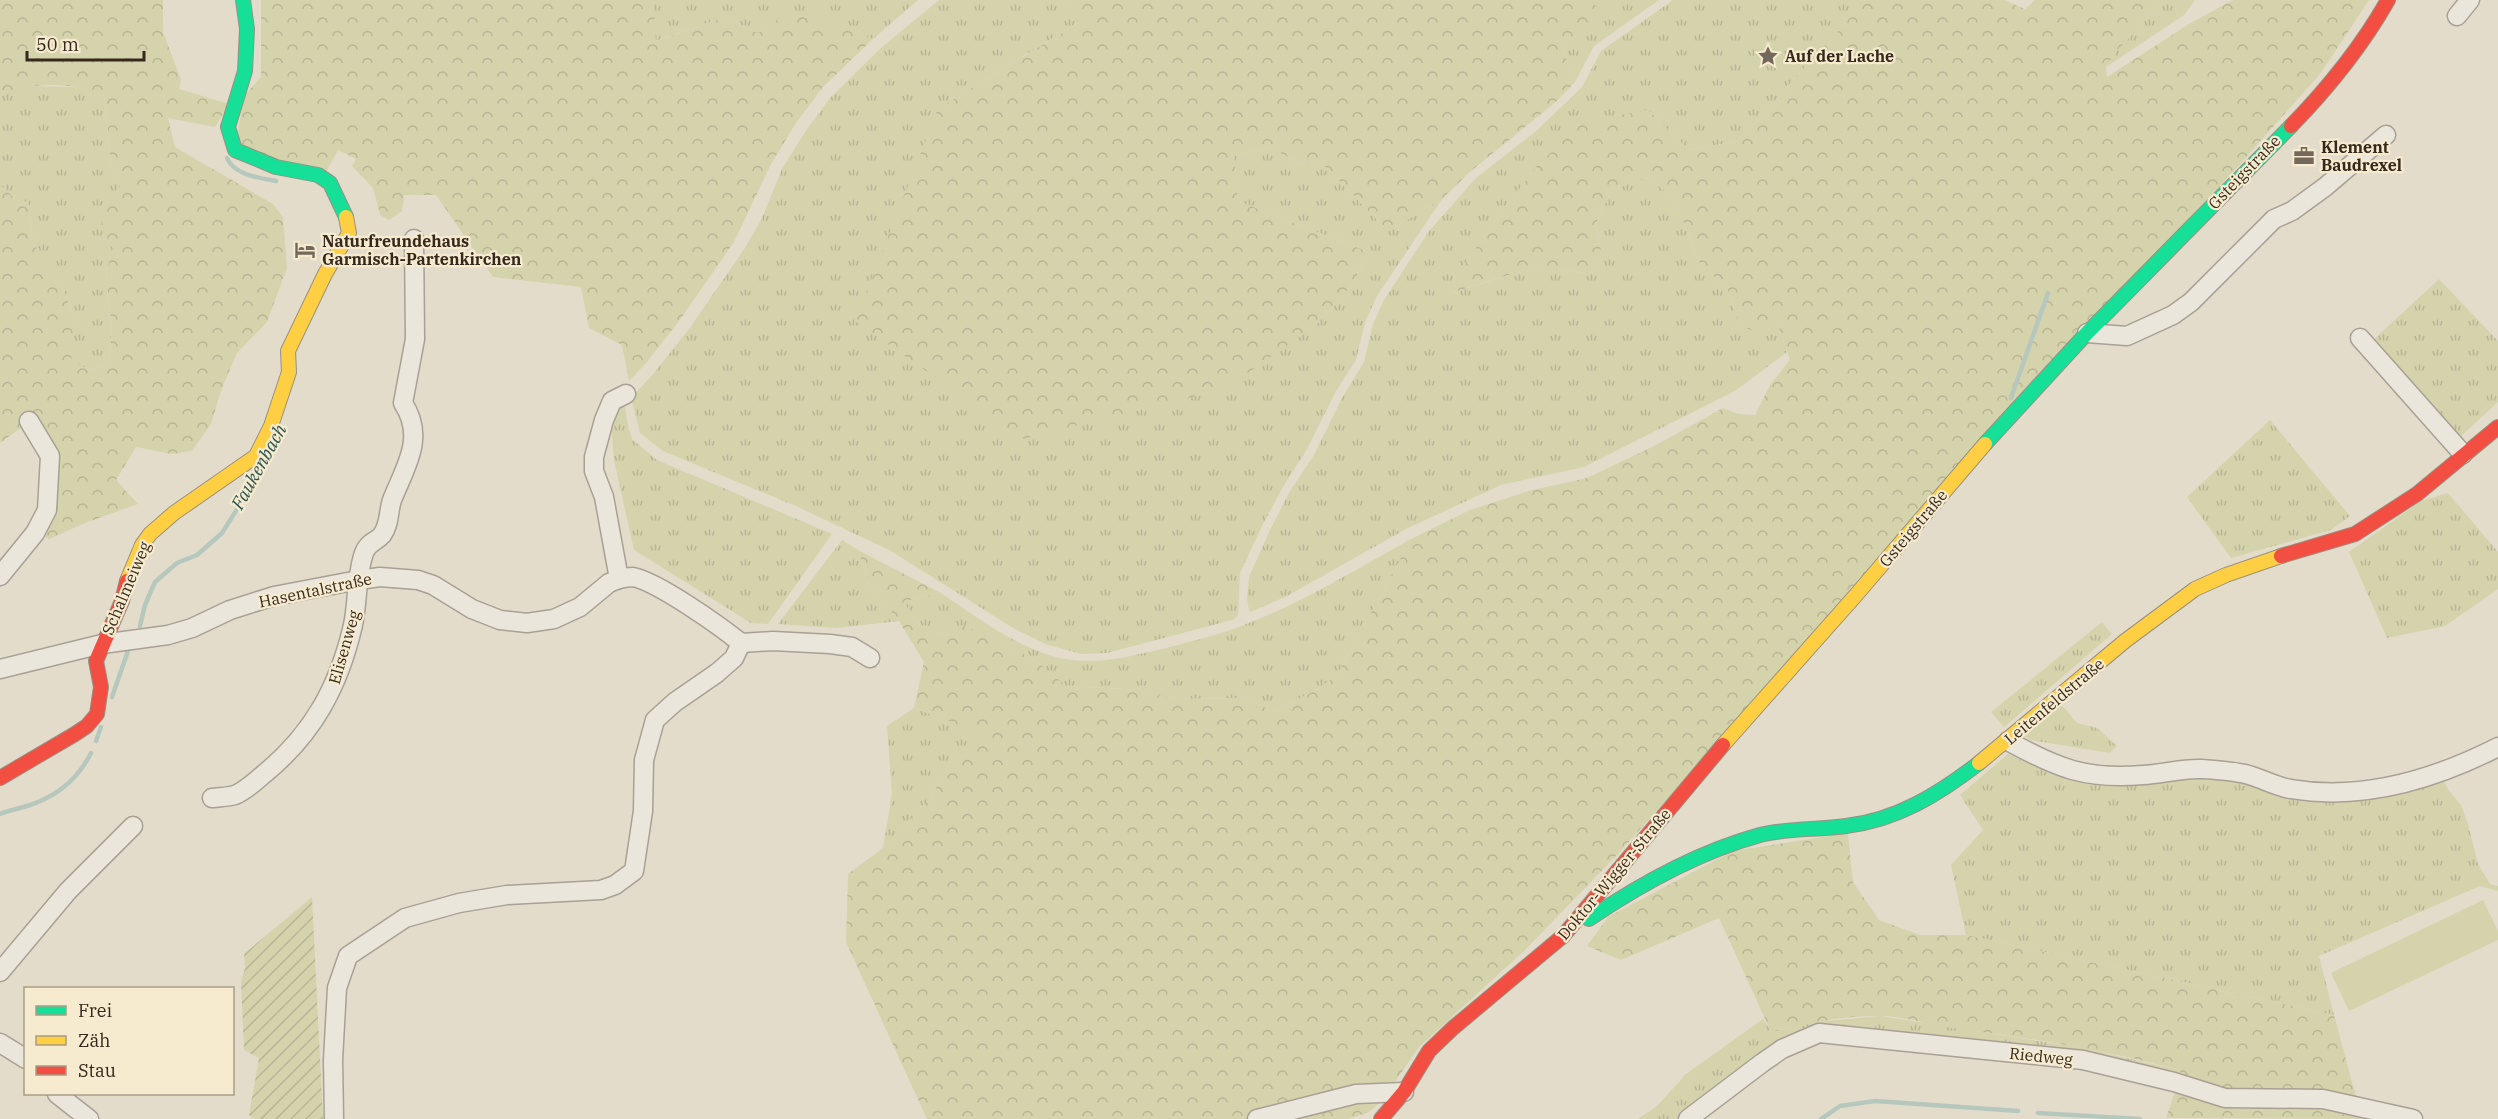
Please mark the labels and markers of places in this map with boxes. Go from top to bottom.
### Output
place icon: Auf der Lache [1756,44,1780,68]
place label: Auf der Lache [1785,46,1894,66]
place label: Klement Baudrexel [2321,137,2402,175]
office icon: Klement Baudrexel [2292,144,2316,168]
place label: Naturfreundehaus Garmisch-Partenkirchen [322,231,522,269]
hotel icon: Naturfreundehaus Garmisch-Partenkirchen [293,238,317,262]

